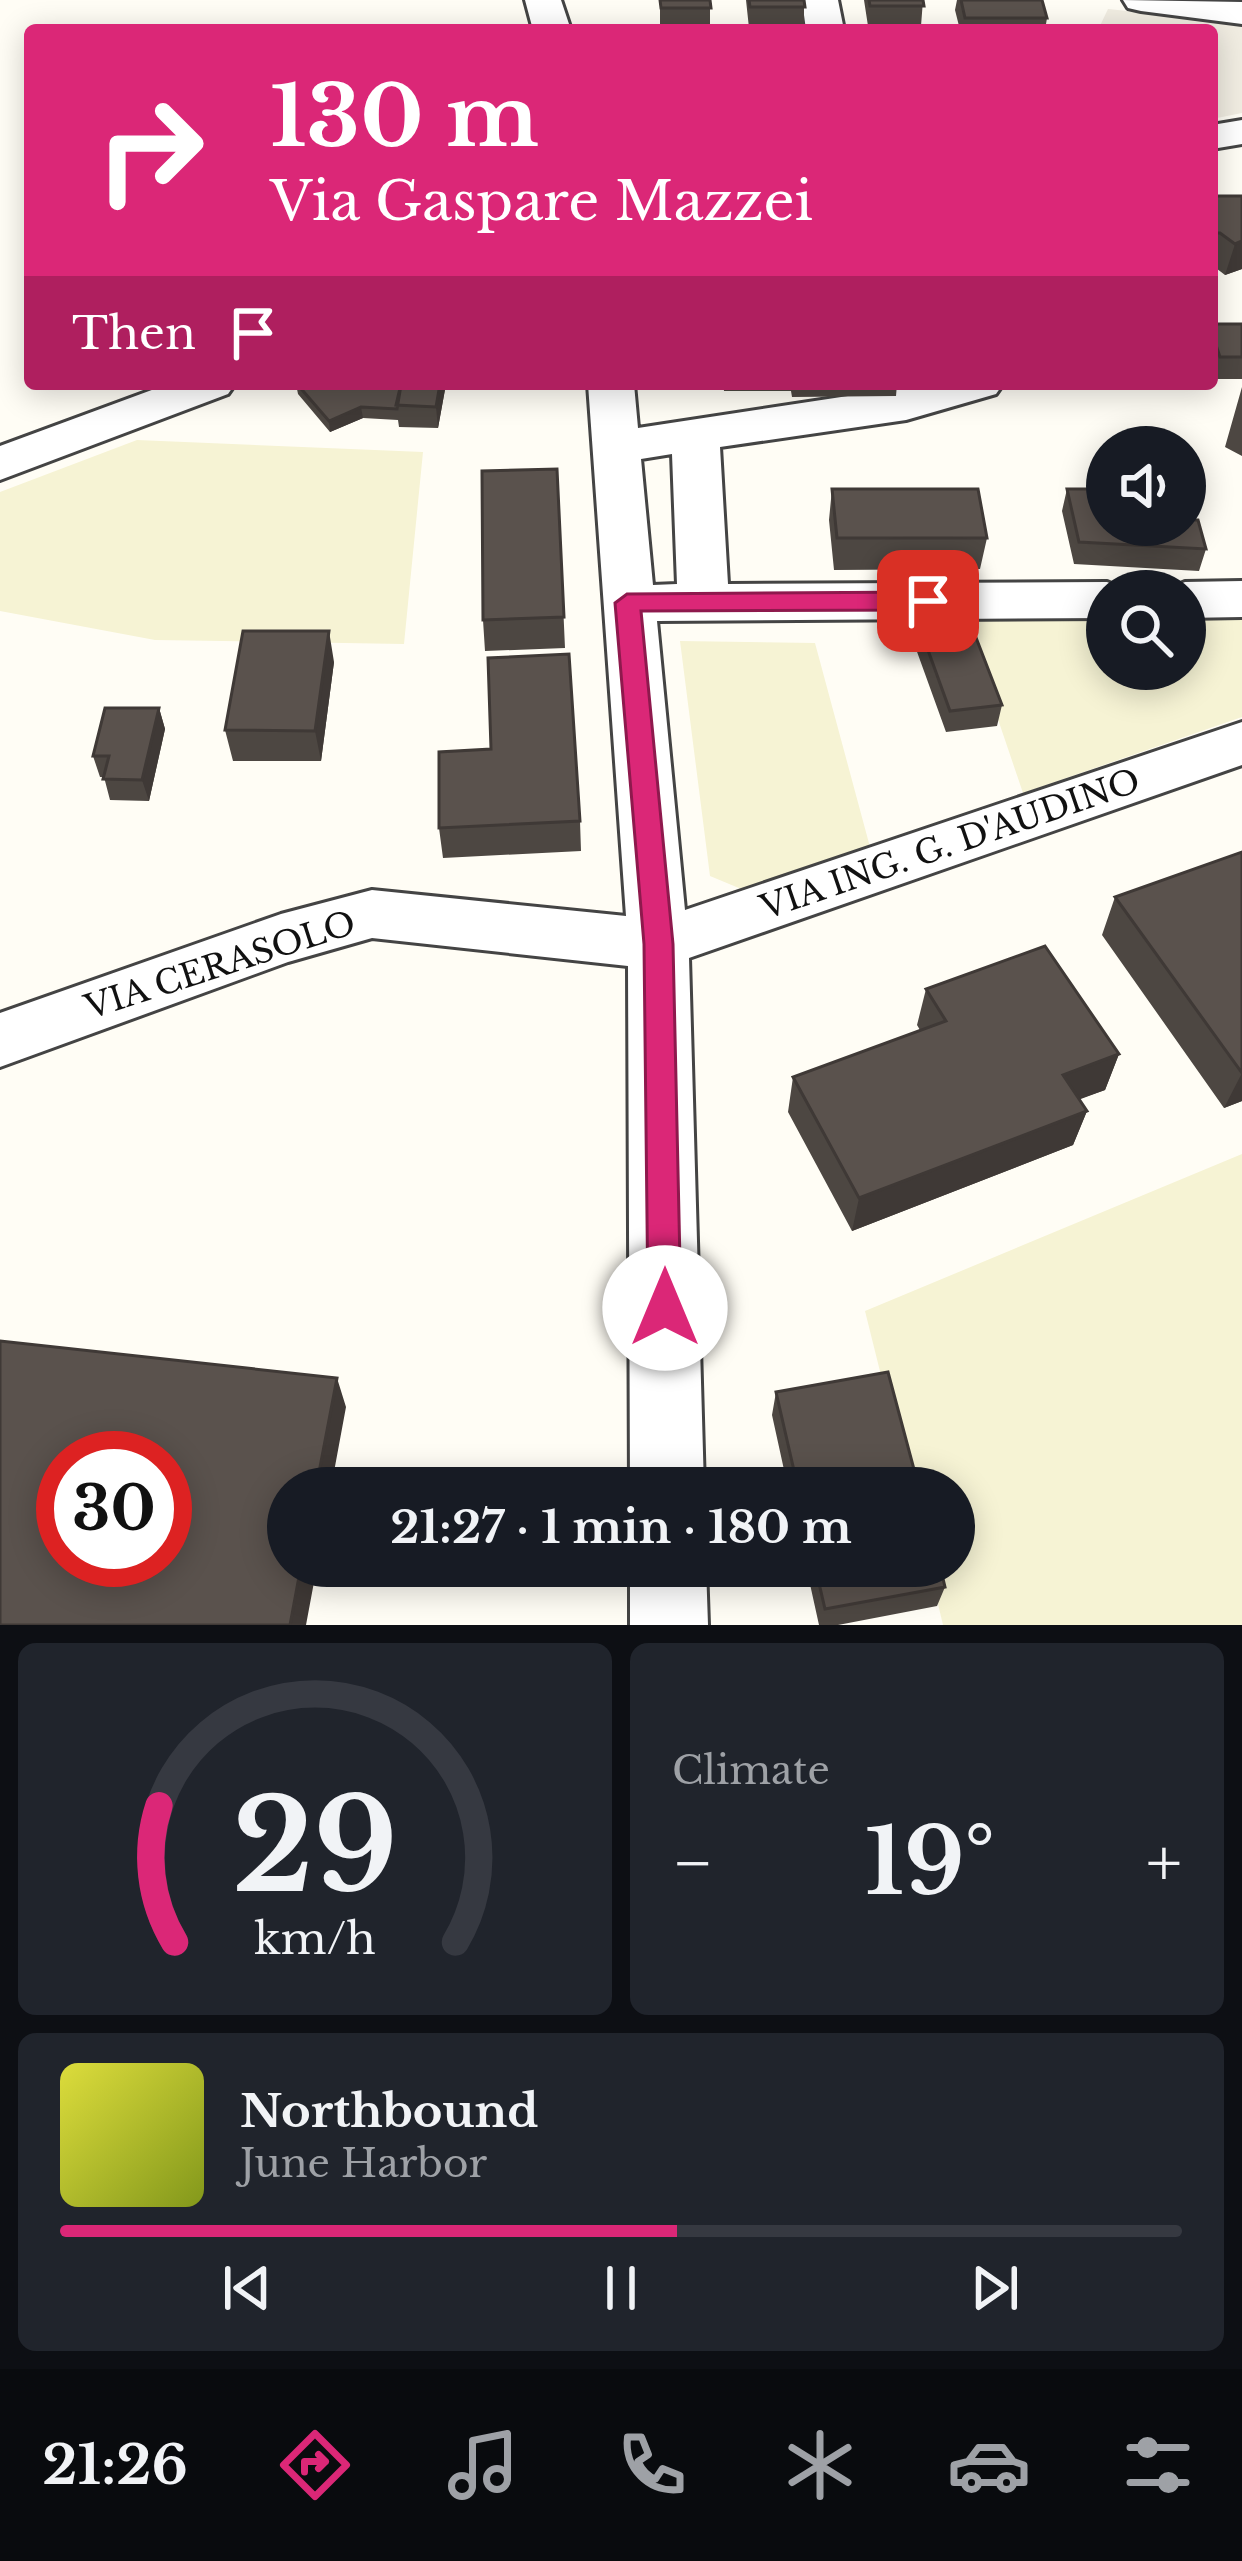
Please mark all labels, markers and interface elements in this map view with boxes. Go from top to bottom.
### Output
text: 130 m [270,65,539,169]
icon: right [72,72,228,228]
text: Via Gaspare Mazzei [270,168,813,235]
icon: arrive [220,300,286,366]
text: Then [72,305,196,361]
map controls [1086,426,1206,690]
button: sound [1086,426,1206,546]
pin [877,550,979,652]
icon: arrive [895,568,961,634]
button: search [1086,570,1206,690]
street label: VIA ING. G. D'AUDINO [754,760,1145,929]
street label: VIA CERASOLO [79,902,361,1028]
position arrow [602,1245,728,1371]
speed limit sign: 30 [36,1431,192,1587]
text: 21:27 · 1 min · 180 m [390,1499,852,1555]
text: Climate [672,1746,830,1795]
text: 29 [232,1770,398,1925]
text: 19° [865,1807,995,1918]
text: − [672,1822,714,1904]
text: + [1146,1822,1182,1904]
text: km/h [254,1912,376,1966]
text: Northbound [240,2083,538,2139]
text: June Harbor [240,2139,487,2188]
icon: previous [214,2255,280,2321]
icon: pause [588,2255,654,2321]
icon: next [962,2255,1028,2321]
icon: directions [273,2423,357,2507]
icon: music [441,2423,525,2507]
icon: phone [610,2423,694,2507]
icon: climate [778,2423,862,2507]
icon: car [947,2423,1031,2507]
icon: filters [1116,2423,1200,2507]
text: 21:26 [42,2432,188,2499]

